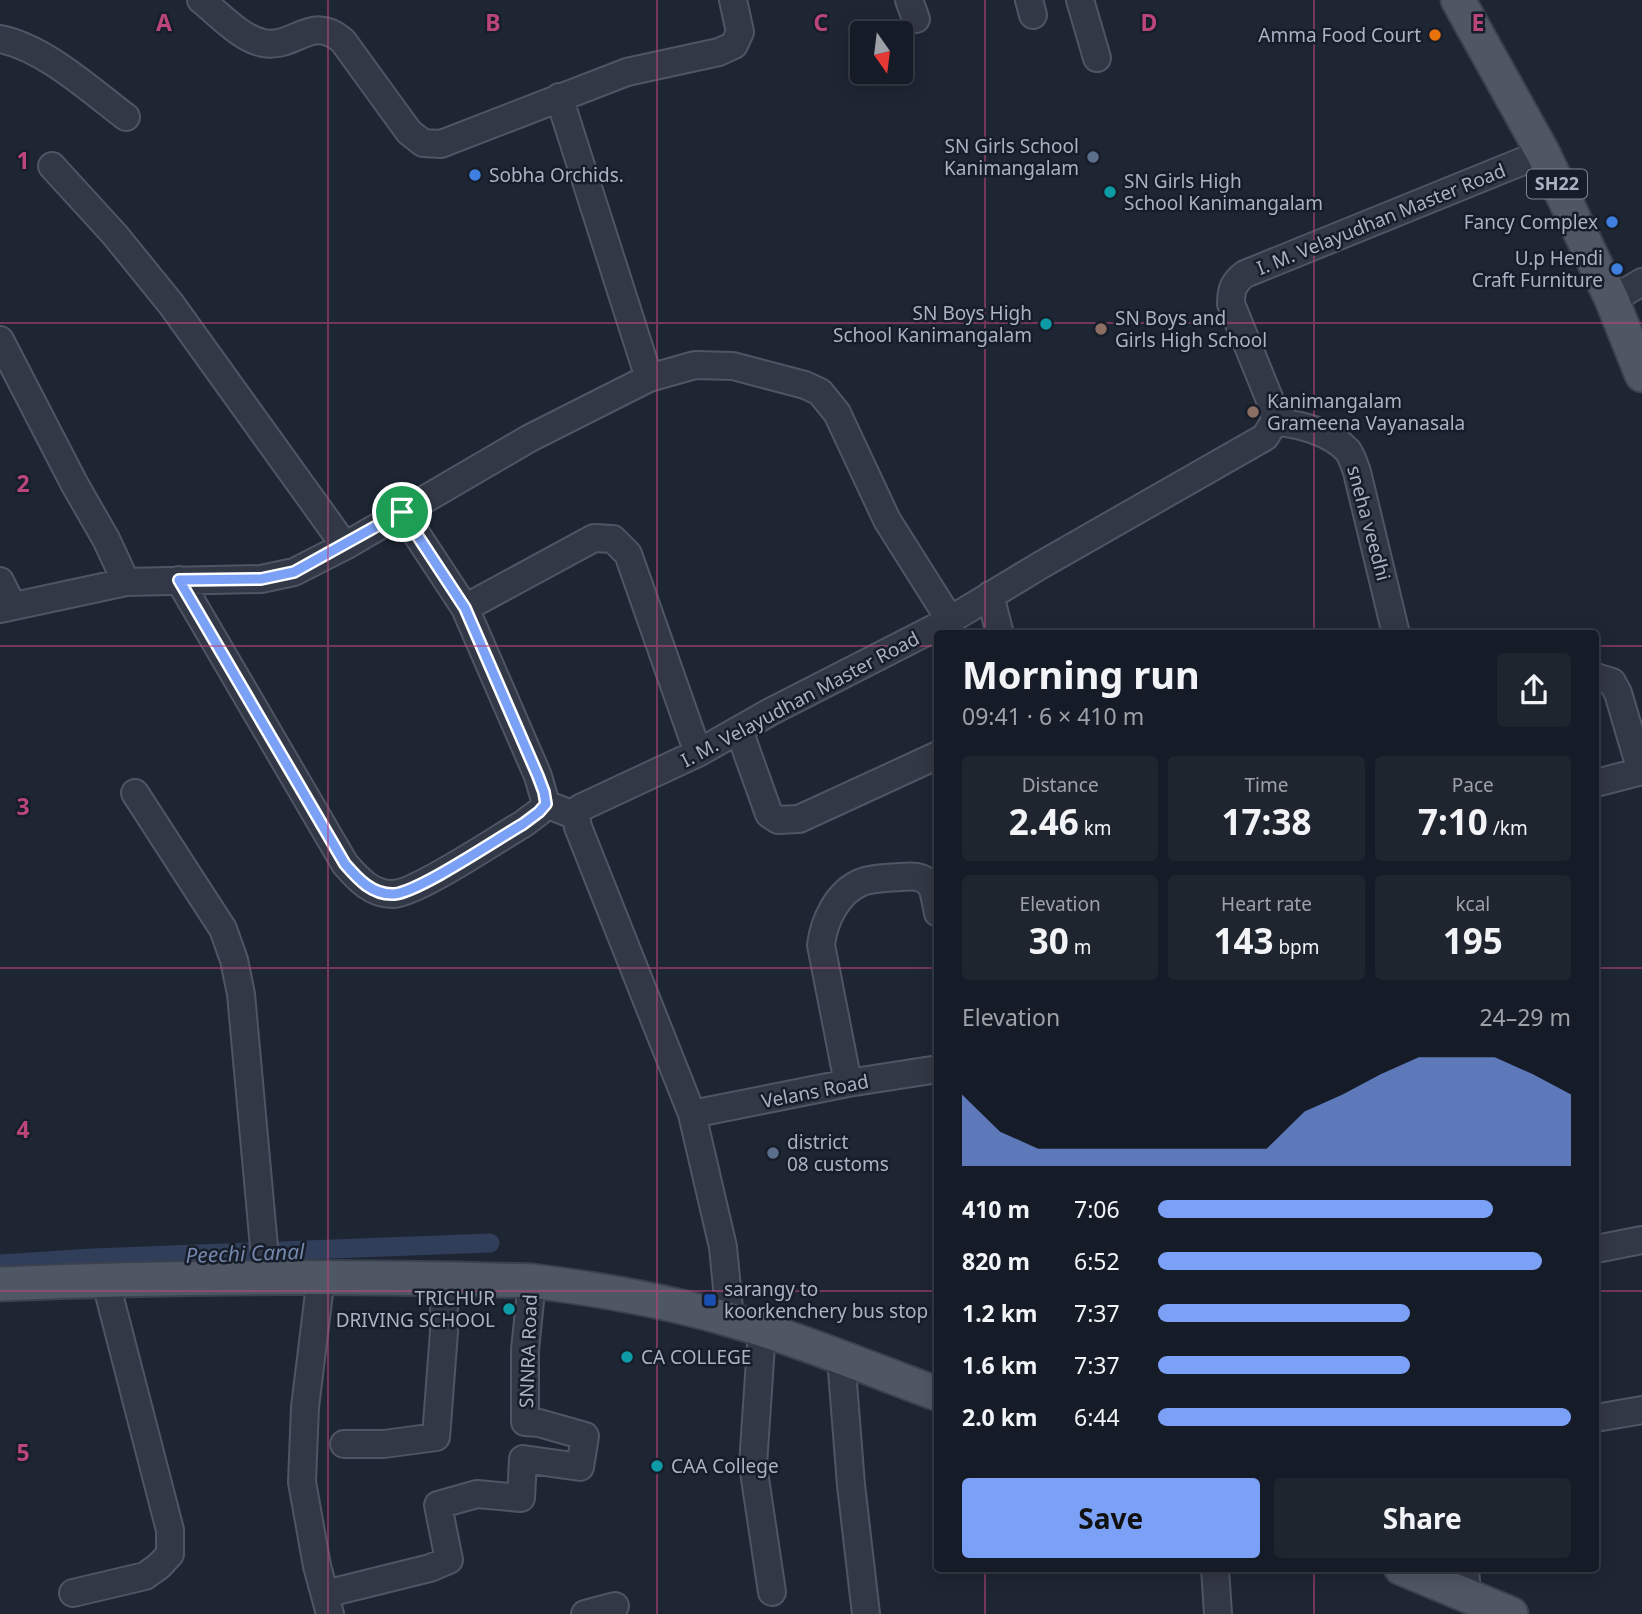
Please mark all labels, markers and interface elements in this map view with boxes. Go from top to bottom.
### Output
text: A [156,6,172,38]
text: B [485,6,501,38]
text: C [814,6,829,38]
text: D [1141,6,1157,38]
text: E [1472,6,1484,38]
north arrow [850,21,914,84]
map controls [850,21,913,84]
place label: Amma Food Court [1258,22,1421,48]
marker: Amma Food Court [1427,27,1443,43]
place label: SN Girls School Kanimangalam [944,133,1079,181]
text: 1 [16,144,30,176]
marker: SN Girls School Kanimangalam [1085,149,1101,165]
street label: I. M. Velayudhan Master Road [1253,157,1509,281]
place label: Sobha Orchids. [489,162,624,188]
marker: Sobha Orchids. [467,167,483,183]
place label: SN Girls High School Kanimangalam [1124,168,1323,216]
road number: SH22 [1527,169,1587,198]
marker: SN Girls High School Kanimangalam [1102,184,1118,200]
place label: Fancy Complex [1464,209,1598,235]
marker: Fancy Complex [1604,214,1620,230]
place label: U.p Hendi Craft Furniture [1472,245,1603,293]
marker: U.p Hendi Craft Furniture [1609,261,1625,277]
place label: SN Boys High School Kanimangalam [833,300,1032,348]
place label: SN Boys and Girls High School [1115,305,1267,353]
marker: SN Boys High School Kanimangalam [1038,316,1054,332]
marker: SN Boys and Girls High School [1093,321,1109,337]
place label: Kanimangalam Grameena Vayanasala [1267,388,1465,436]
marker: Kanimangalam Grameena Vayanasala [1245,404,1261,420]
street label: sneha veedhi [1341,462,1397,584]
text: 2 [16,467,30,499]
pin [372,482,432,542]
icon: arrive [383,493,421,531]
street label: I. M. Velayudhan Master Road [676,625,924,773]
text: Morning run [962,648,1200,700]
button: share [1497,653,1571,727]
text: 09:41 · 6 × 410 m [962,700,1144,732]
text: Distance [1022,772,1099,798]
text: Time [1245,772,1288,798]
text: Pace [1452,772,1494,798]
text: 3 [16,790,30,822]
text: 2.46 [1009,798,1079,845]
text: 17:38 [1222,798,1311,845]
text: 7:10 [1418,798,1488,845]
text: km [1079,815,1112,841]
text: /km [1488,815,1528,841]
text: Elevation [1020,891,1101,917]
text: Heart rate [1221,891,1312,917]
text: kcal [1455,891,1490,917]
text: 30 [1029,917,1069,964]
text: 143 [1213,917,1273,964]
text: 195 [1443,917,1503,964]
text: m [1069,934,1092,960]
text: bpm [1273,934,1320,960]
text: Elevation [962,1001,1060,1033]
text: 24–29 m [1479,1001,1571,1033]
street label: Velans Road [759,1068,871,1114]
text: 4 [16,1113,30,1145]
place label: district 08 customs [787,1129,889,1177]
marker: district 08 customs [765,1145,781,1161]
text: 410 m [962,1193,1030,1225]
text: 7:06 [1074,1193,1120,1225]
water label: Peechi Canal [185,1237,306,1269]
text: 820 m [962,1245,1030,1277]
text: 6:52 [1074,1245,1120,1277]
place label: sarangy to koorkenchery bus stop [724,1276,928,1324]
place label: TRICHUR DRIVING SCHOOL [336,1285,495,1333]
marker: sarangy to koorkenchery bus stop [702,1292,718,1308]
street label: SNNRA Road [513,1294,543,1408]
text: 1.2 km [962,1297,1037,1329]
text: 7:37 [1074,1297,1120,1329]
marker: TRICHUR DRIVING SCHOOL [501,1301,517,1317]
place label: CA COLLEGE [641,1344,751,1370]
marker: CA COLLEGE [619,1349,635,1365]
text: 1.6 km [962,1349,1037,1381]
text: 7:37 [1074,1349,1120,1381]
text: 2.0 km [962,1401,1037,1433]
text: 6:44 [1074,1401,1120,1433]
text: 5 [16,1436,30,1468]
place label: CAA College [671,1453,779,1479]
marker: CAA College [649,1458,665,1474]
button: Save [962,1478,1260,1558]
button: Share [1274,1478,1571,1558]

